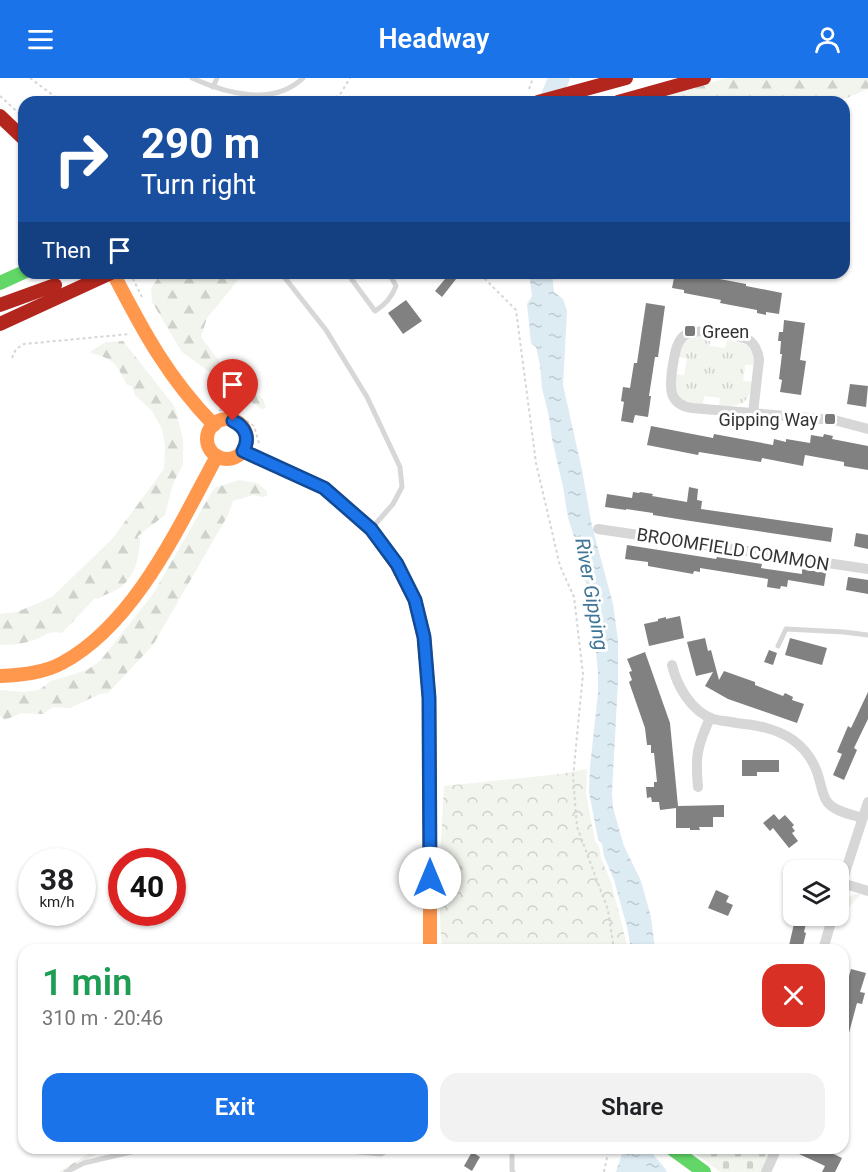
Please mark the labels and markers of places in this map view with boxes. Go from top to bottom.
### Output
place label: Green [702,321,749,342]
marker: Green [683,324,697,338]
pin [207,359,258,421]
place label: Gipping Way [718,409,818,430]
marker: Gipping Way [823,412,837,426]

